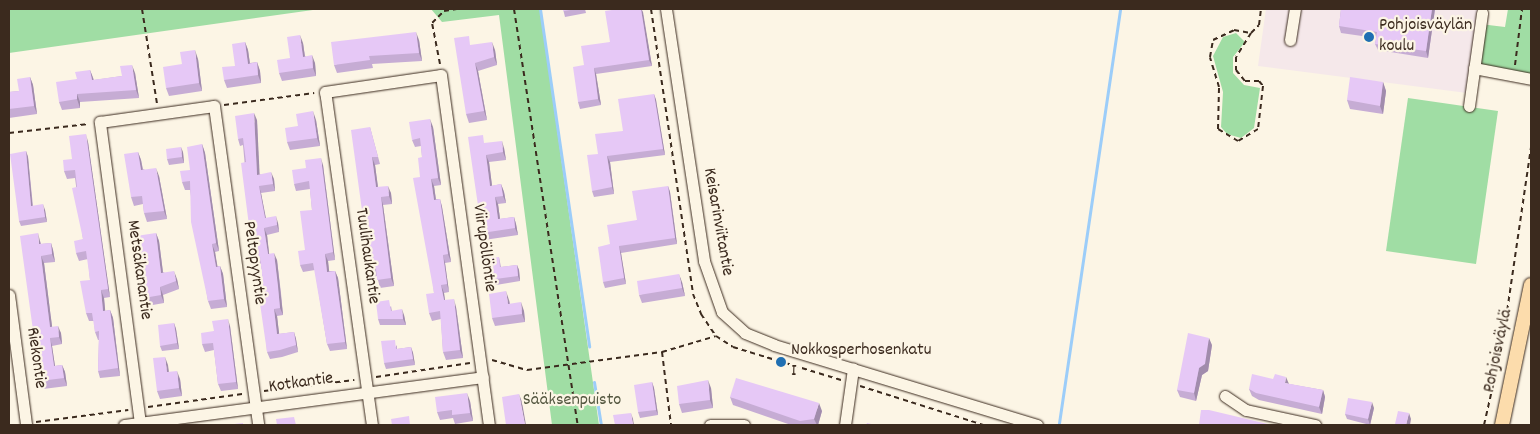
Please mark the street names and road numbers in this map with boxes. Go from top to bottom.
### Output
street label: Keisarinviitantie [697,166,737,278]
street label: Viirupöllöntie [466,203,500,293]
street label: Tuulihaukantie [349,207,383,305]
street label: Metsäkanantie [120,219,156,321]
street label: Peltopyyntie [236,220,270,306]
street label: Pohjoisväylä [1480,307,1518,395]
street label: Riekontie [20,326,50,390]
street label: Kotkantie [267,369,335,399]

